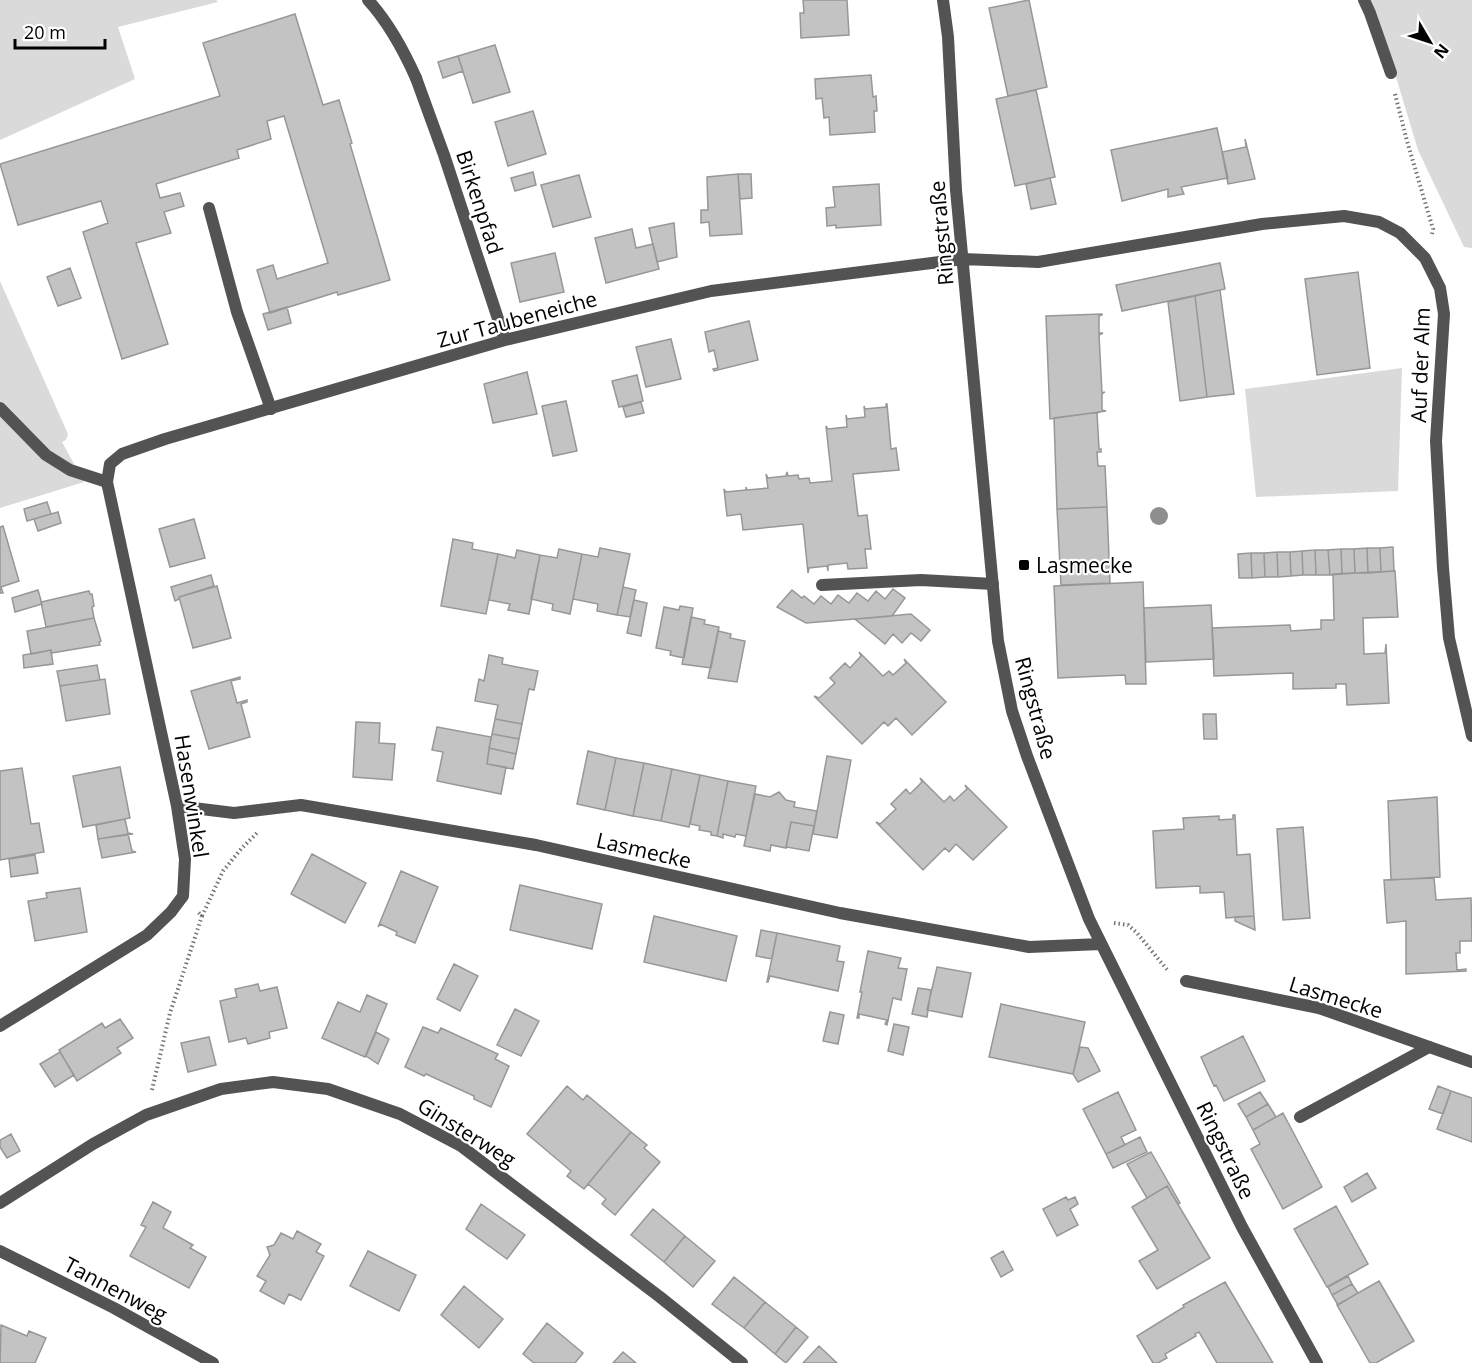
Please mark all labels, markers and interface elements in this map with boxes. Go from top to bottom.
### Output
scale bar [15,12,105,50]
north arrow [1400,12,1460,72]
text: 20 m [24,20,66,44]
text: N [1429,39,1454,63]
street label: Birkenpfad [450,147,510,257]
street label: Ringstraße [922,179,960,287]
street label: Zur Taubeneiche [434,284,600,354]
street label: Auf der Alm [1404,307,1436,423]
place label: Lasmecke [1036,551,1133,579]
marker: Lasmecke [1017,558,1031,572]
street label: Ringstraße [1009,654,1063,762]
street label: Hasenwinkel [168,732,216,860]
street label: Lasmecke [594,825,694,875]
street label: Lasmecke [1286,969,1386,1025]
street label: Ginsterweg [413,1091,521,1173]
street label: Ringstraße [1190,1097,1262,1203]
street label: Tannenweg [59,1250,173,1328]

